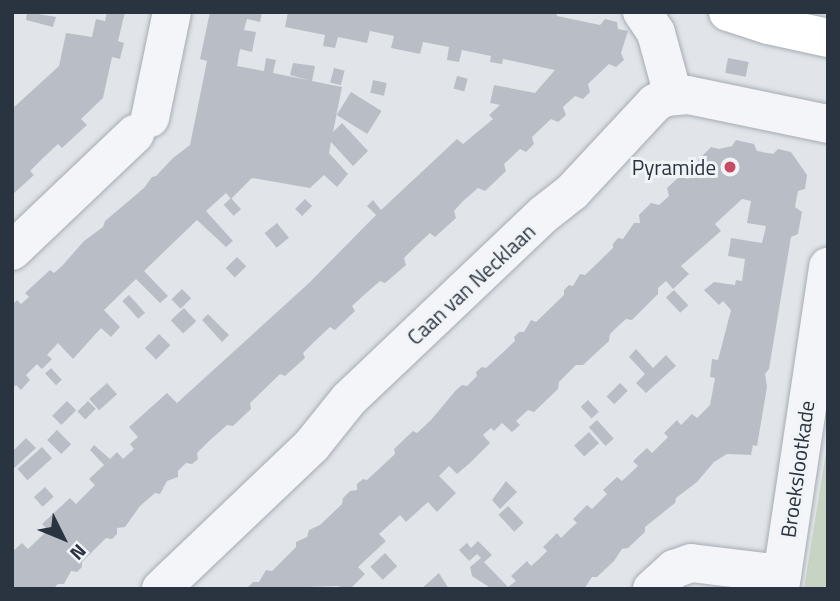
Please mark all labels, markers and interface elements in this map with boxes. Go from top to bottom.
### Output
place label: Pyramide [632,154,716,180]
marker: Pyramide [722,159,738,175]
street label: Caan van Necklaan [402,218,540,350]
street label: Broekslootkade [775,399,819,539]
north arrow [28,503,98,573]
text: N [64,538,94,567]

